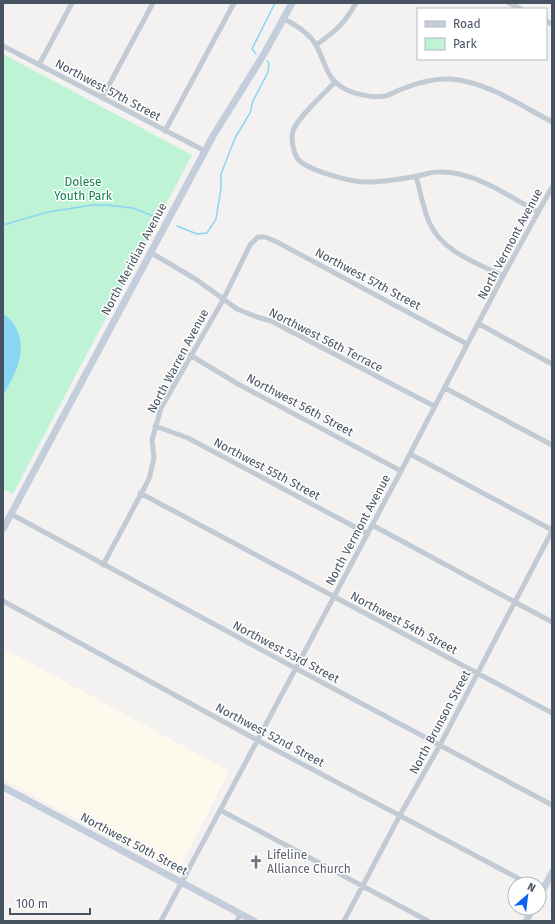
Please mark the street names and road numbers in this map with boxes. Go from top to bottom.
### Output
street label: Northwest 57th Street [53,56,164,124]
street label: North Vermont Avenue [475,186,545,302]
street label: North Meridian Avenue [98,200,170,318]
street label: Northwest 57th Street [313,245,424,313]
street label: Northwest 56th Terrace [267,305,385,375]
street label: North Warren Avenue [145,307,211,415]
street label: Northwest 56th Street [244,371,356,439]
street label: Northwest 55th Street [211,435,323,503]
street label: North Vermont Avenue [323,472,393,588]
street label: Northwest 54th Street [348,589,460,657]
street label: Northwest 53rd Street [230,618,342,686]
street label: North Brunson Street [407,667,474,776]
street label: Northwest 52nd Street [213,700,327,770]
street label: Northwest 50th Street [78,810,191,878]

